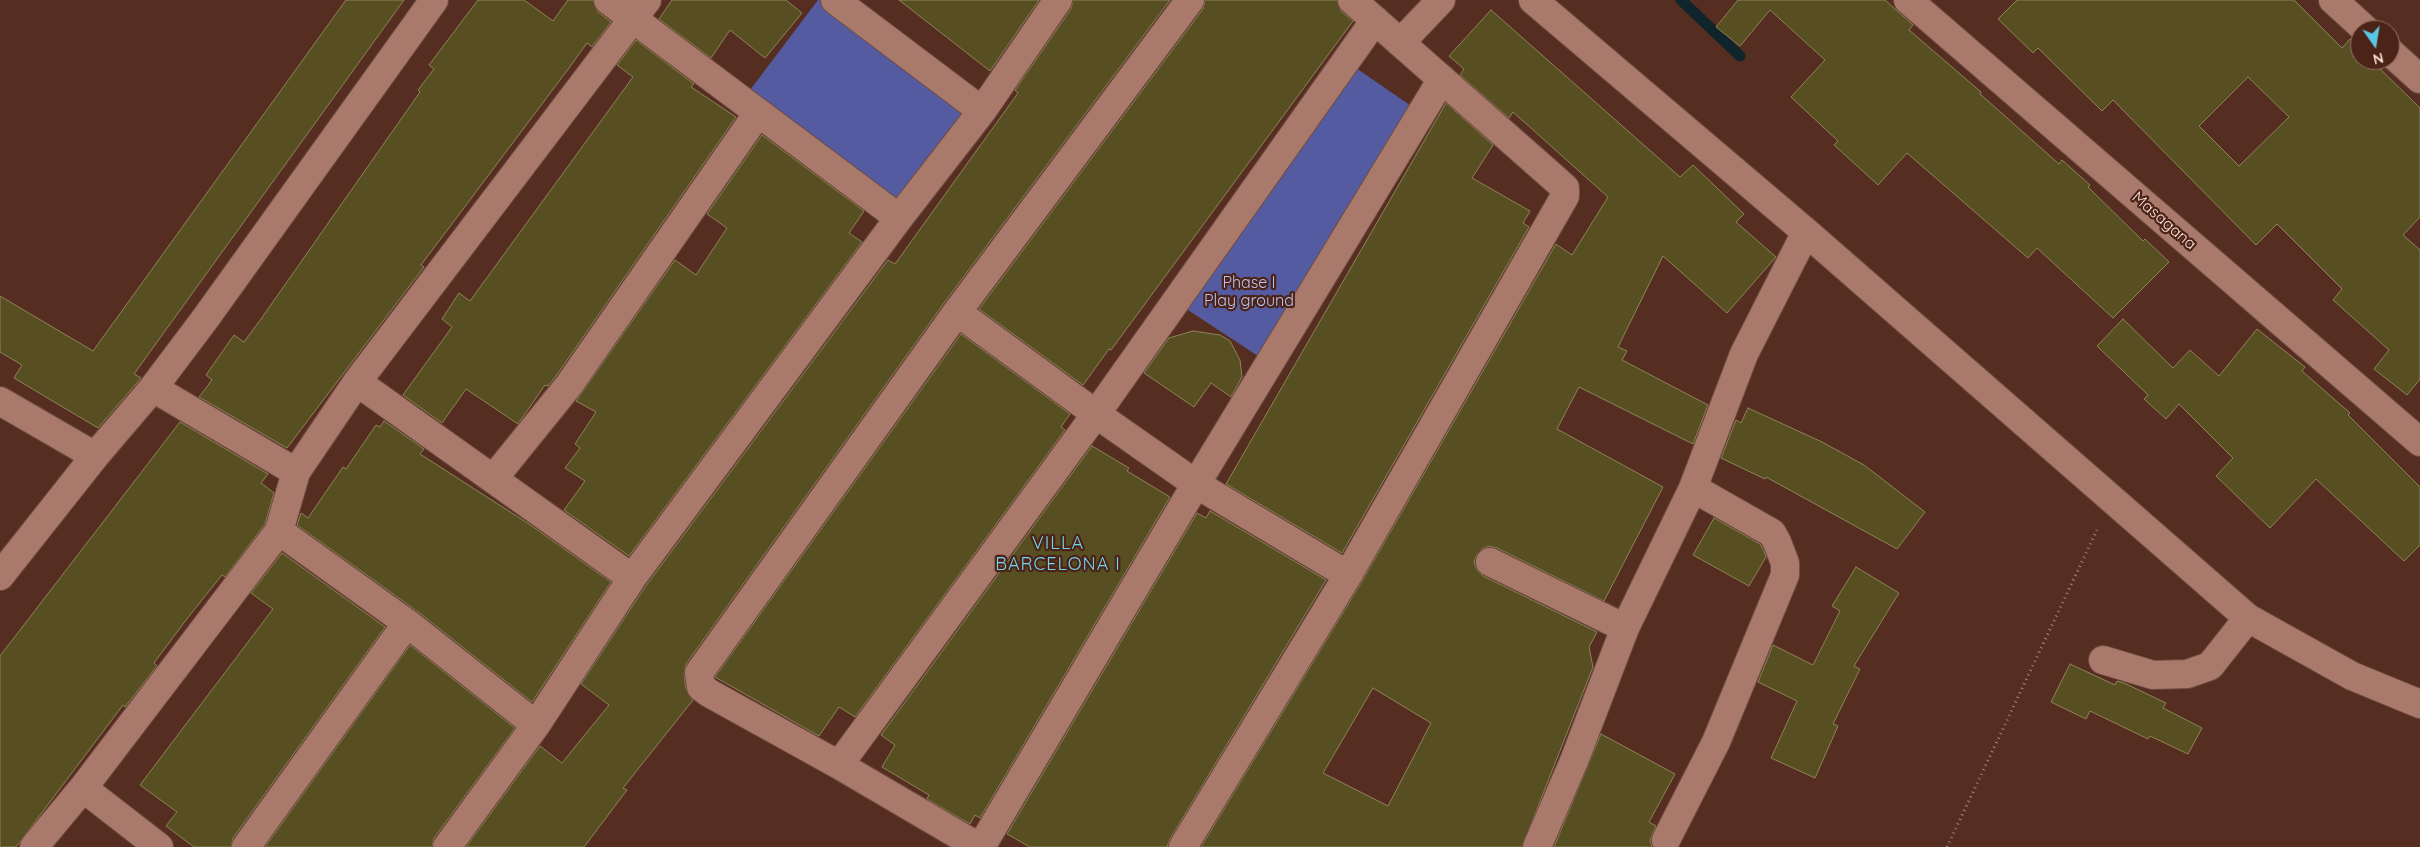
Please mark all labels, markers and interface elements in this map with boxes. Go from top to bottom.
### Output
north arrow [2350,20,2400,70]
text: N [2371,49,2385,69]
street label: Masagana [2128,188,2200,254]
park label: Phase I Play ground [1204,273,1294,311]
district label: VILLA BARCELONA I [994,533,1122,576]

